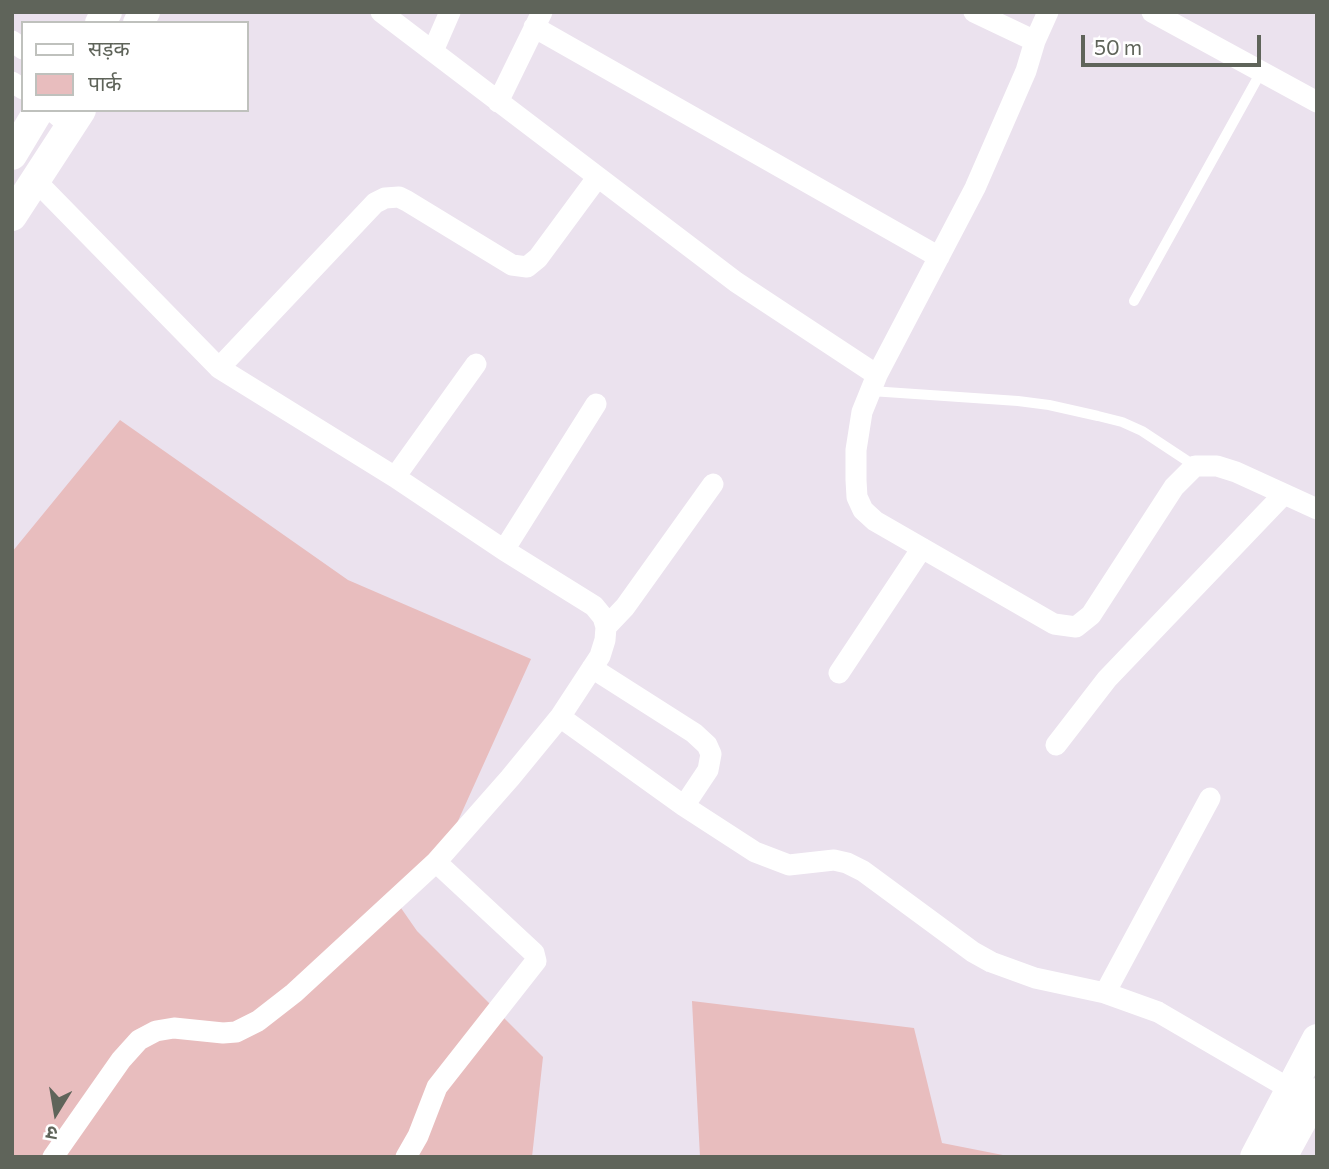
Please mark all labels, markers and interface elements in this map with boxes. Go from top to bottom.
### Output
legend [21,21,248,112]
scale bar [1084,21,1264,65]
text: 50 m [1094,34,1142,59]
text: सड़क [88,35,130,60]
text: पार्क [88,70,122,95]
north arrow [21,1078,91,1148]
text: उ [44,1122,60,1146]

